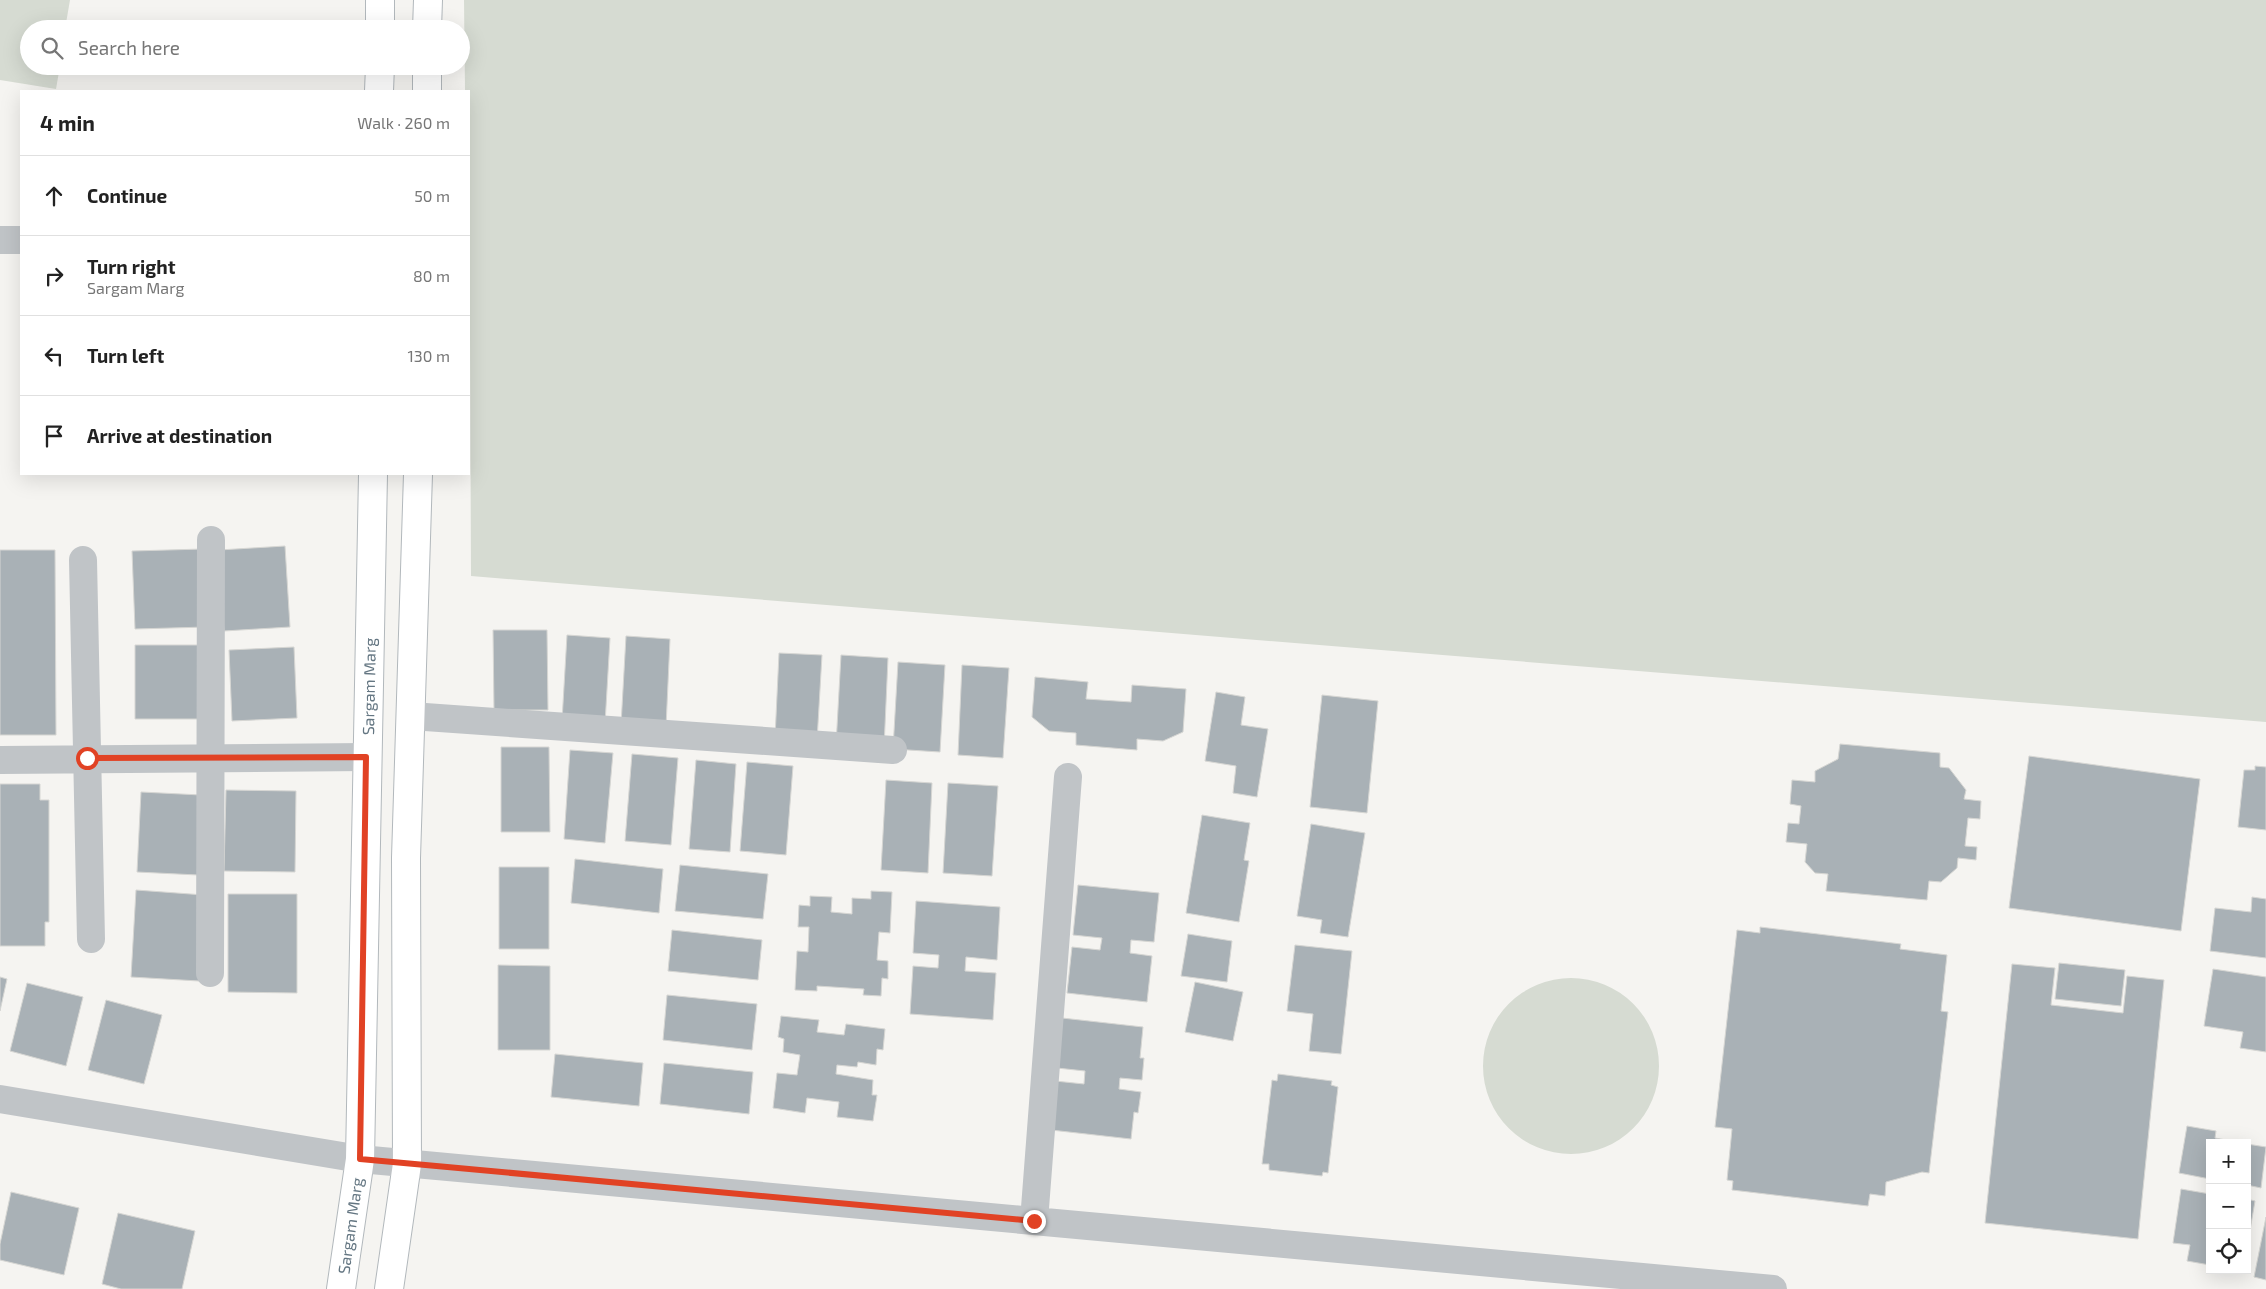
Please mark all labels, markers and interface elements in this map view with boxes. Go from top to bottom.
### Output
search box [20,20,470,75]
icon: search [38,34,66,62]
text: Search here [78,36,180,59]
text: 4 min [40,110,95,135]
text: Walk · 260 m [357,113,450,132]
icon: ahead [40,182,68,210]
text: Continue [87,184,167,207]
text: 50 m [414,186,450,205]
text: Turn right [87,255,175,278]
icon: right [40,262,68,290]
text: 80 m [413,266,450,285]
text: Sargam Marg [87,278,184,297]
icon: left [40,342,68,370]
text: Turn left [87,344,164,367]
text: 130 m [408,346,450,365]
icon: arrive [40,422,68,450]
text: Arrive at destination [87,424,272,447]
street label: Sargam Marg [358,637,379,735]
route start [76,747,99,770]
map controls [2206,1139,2251,1274]
button: + [2206,1139,2251,1184]
street label: Sargam Marg [333,1176,366,1275]
button: − [2206,1184,2251,1229]
route end [1023,1210,1046,1233]
button: locate [2206,1229,2251,1274]

